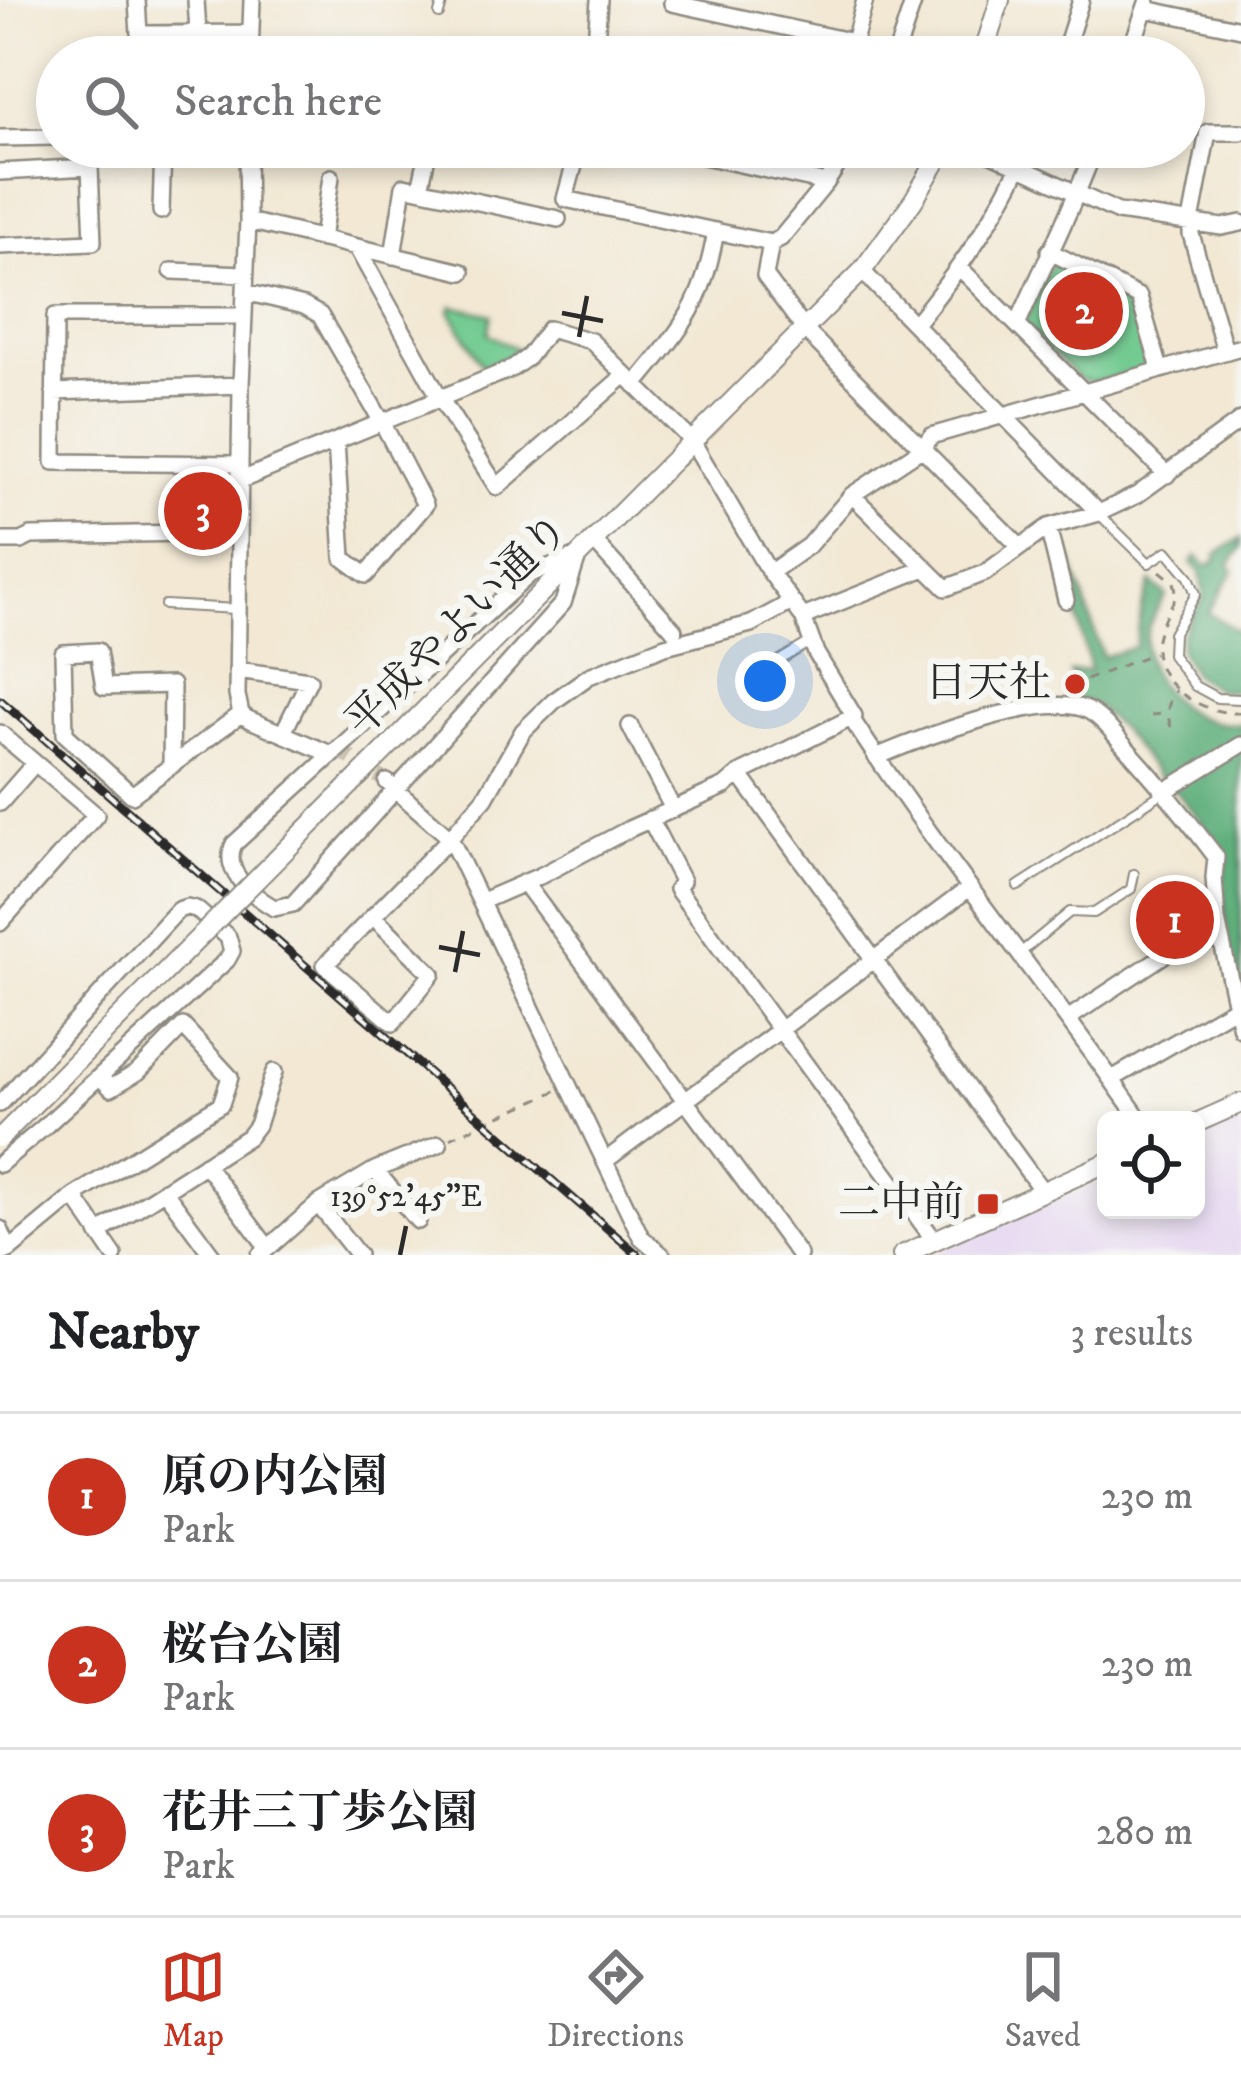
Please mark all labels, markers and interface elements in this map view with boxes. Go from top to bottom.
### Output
search box [36,36,1205,168]
icon: search [78,69,144,135]
text: Search here [174,74,382,130]
pin: 2 [1045,266,1123,356]
pin: 3 [164,466,242,556]
street label: 平成やよい通り [336,504,580,748]
your location [735,651,795,711]
place label: 日天社 [925,658,1051,710]
marker: 日天社 [1062,671,1088,697]
pin: 1 [1136,875,1214,965]
map controls [1097,1111,1205,1219]
button: locate [1097,1111,1205,1219]
place label: 二中前 [838,1178,964,1230]
text: 139°52'45"E [330,1179,482,1216]
marker: 二中前 [975,1191,1001,1217]
text: Nearby [48,1301,199,1365]
text: 3 results [1070,1309,1193,1358]
text: 原の内公園 [162,1450,387,1506]
text: 1 [80,1472,94,1521]
text: 230 m [1101,1472,1193,1521]
text: Park [162,1506,235,1555]
text: 桜台公園 [162,1618,342,1674]
text: 2 [77,1640,97,1689]
text: 230 m [1101,1640,1193,1689]
text: Park [162,1674,235,1723]
text: 花井三丁歩公園 [162,1786,477,1842]
text: 3 [80,1808,94,1857]
text: 280 m [1096,1808,1193,1857]
text: Park [162,1842,235,1891]
tab: Map [160,1944,226,2057]
tab: Directions [547,1944,684,2057]
tab: Saved [1005,1944,1081,2057]

